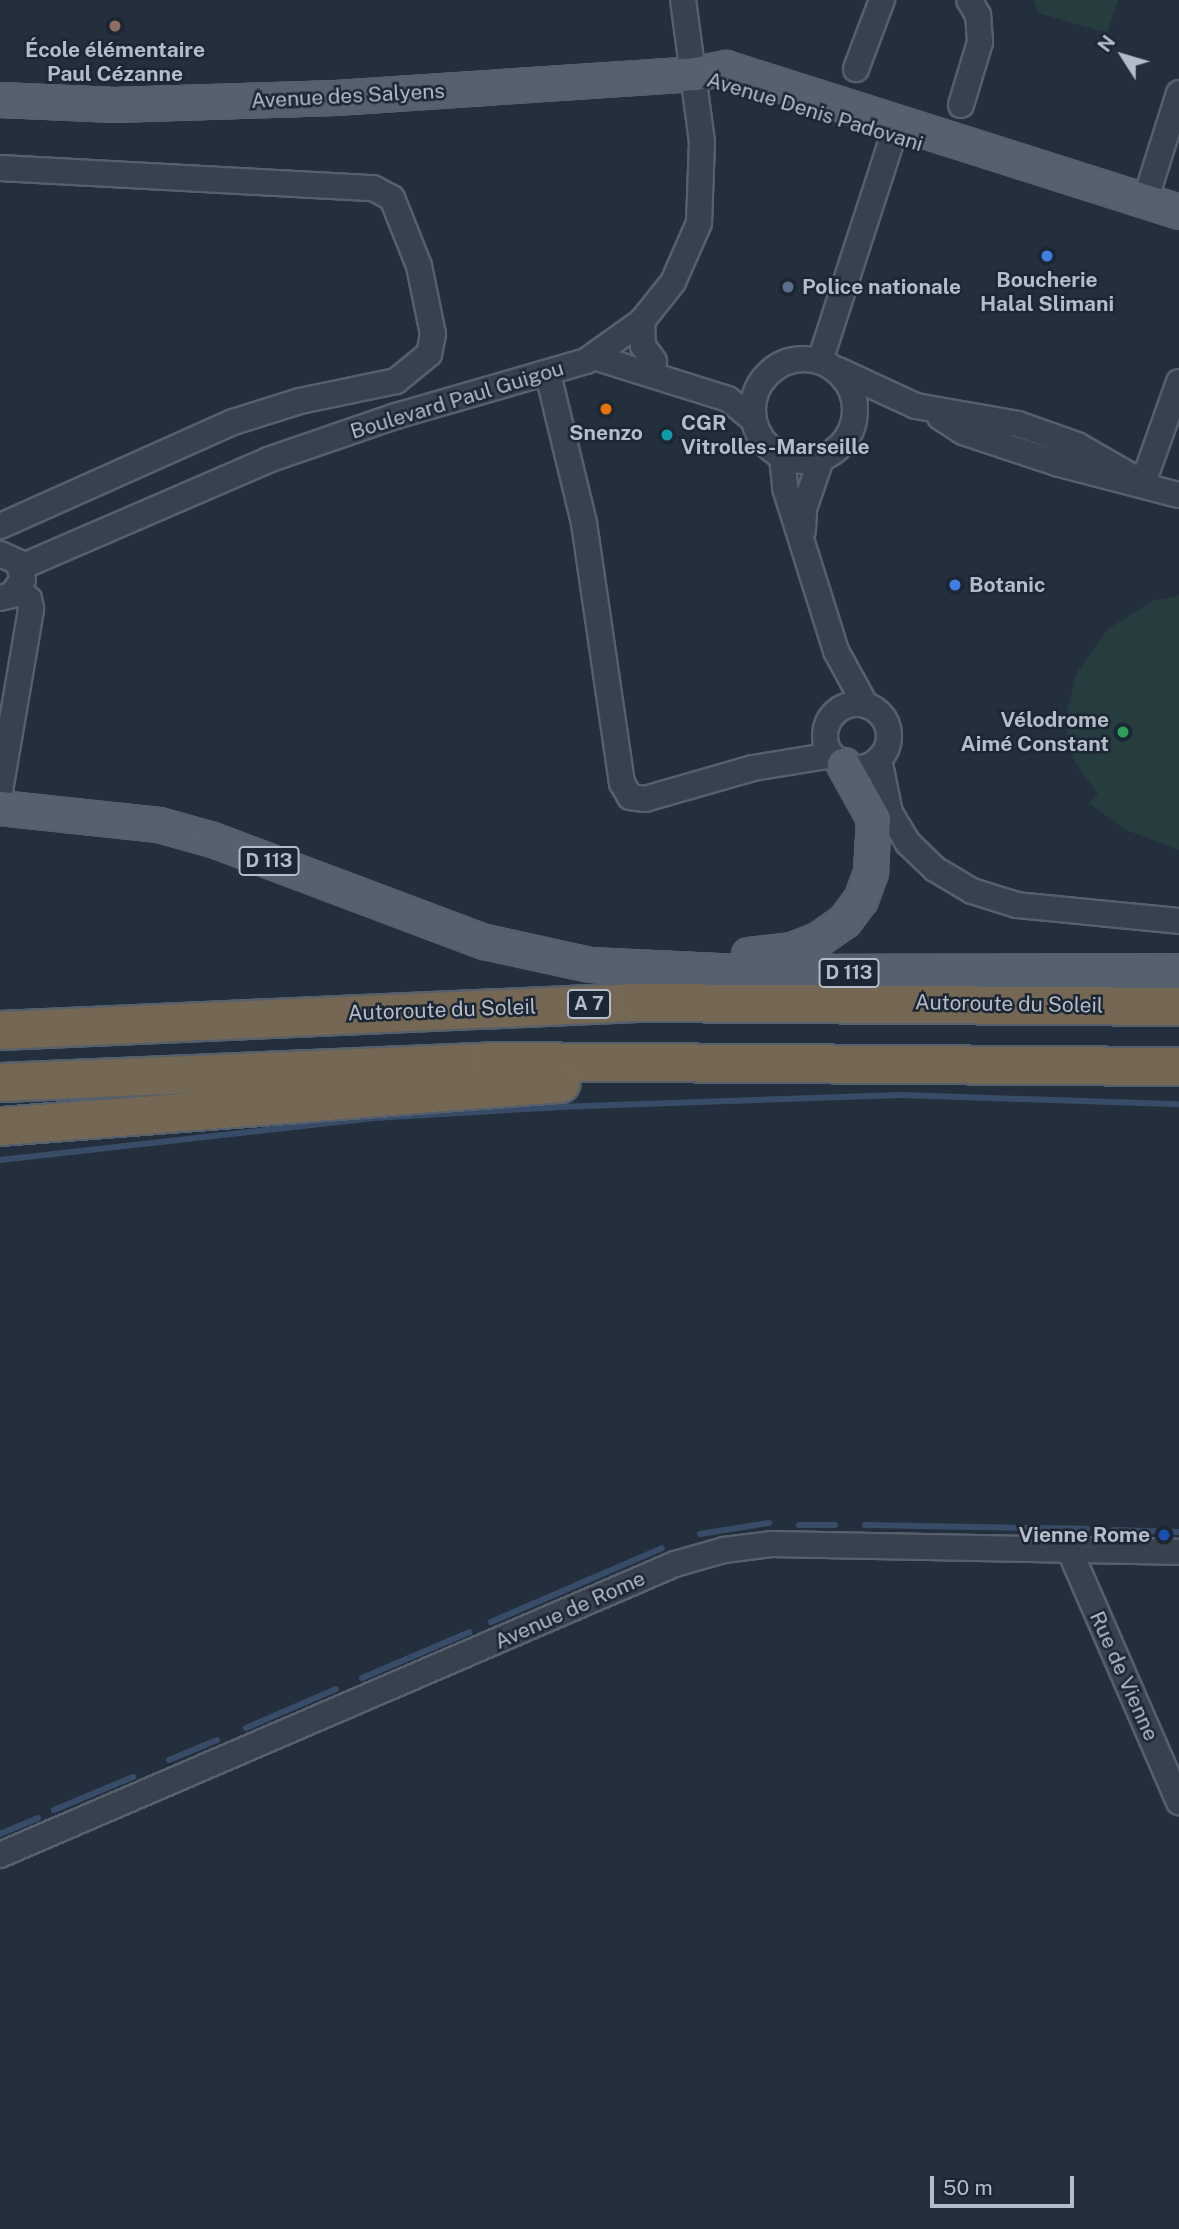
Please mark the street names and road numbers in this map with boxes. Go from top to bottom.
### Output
street label: Avenue Denis Padovani [704,67,926,157]
street label: Avenue des Salyens [250,78,446,114]
street label: Boulevard Paul Guigou [347,356,567,444]
road number: D 113 [238,846,300,876]
road number: D 113 [818,958,880,988]
road number: A 7 [566,988,612,1020]
street label: Autoroute du Soleil [914,990,1104,1018]
street label: Autoroute du Soleil [347,994,537,1026]
street label: Avenue de Rome [491,1565,649,1655]
street label: Rue de Vienne [1084,1607,1164,1745]

